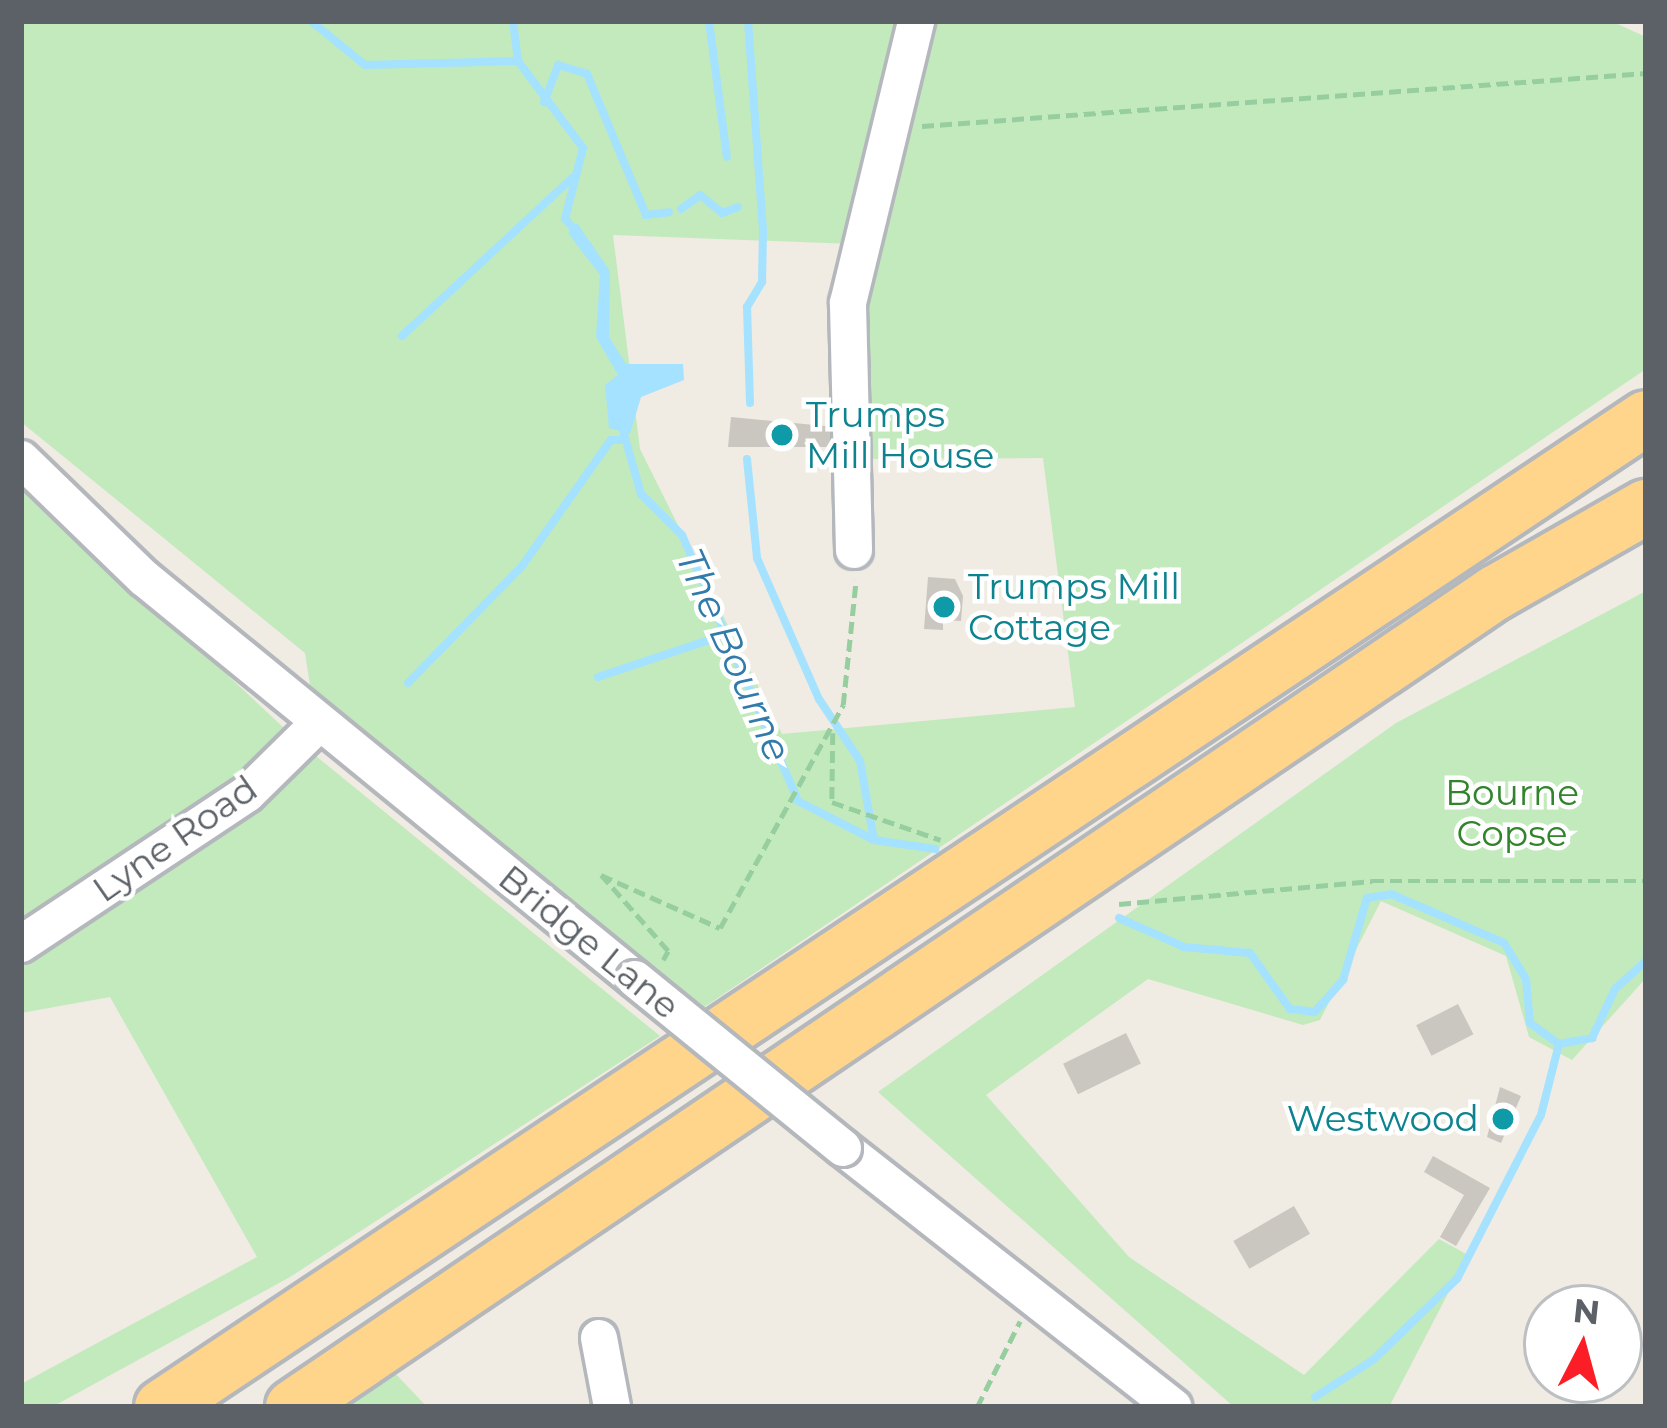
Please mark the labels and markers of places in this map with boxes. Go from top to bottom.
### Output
place label: Trumps Mill House [806,392,994,477]
marker: Trumps Mill House [769,422,795,448]
place label: Trumps Mill Cottage [968,564,1180,649]
marker: Trumps Mill Cottage [931,594,957,620]
place label: Westwood [1287,1097,1479,1141]
marker: Westwood [1490,1106,1516,1132]

